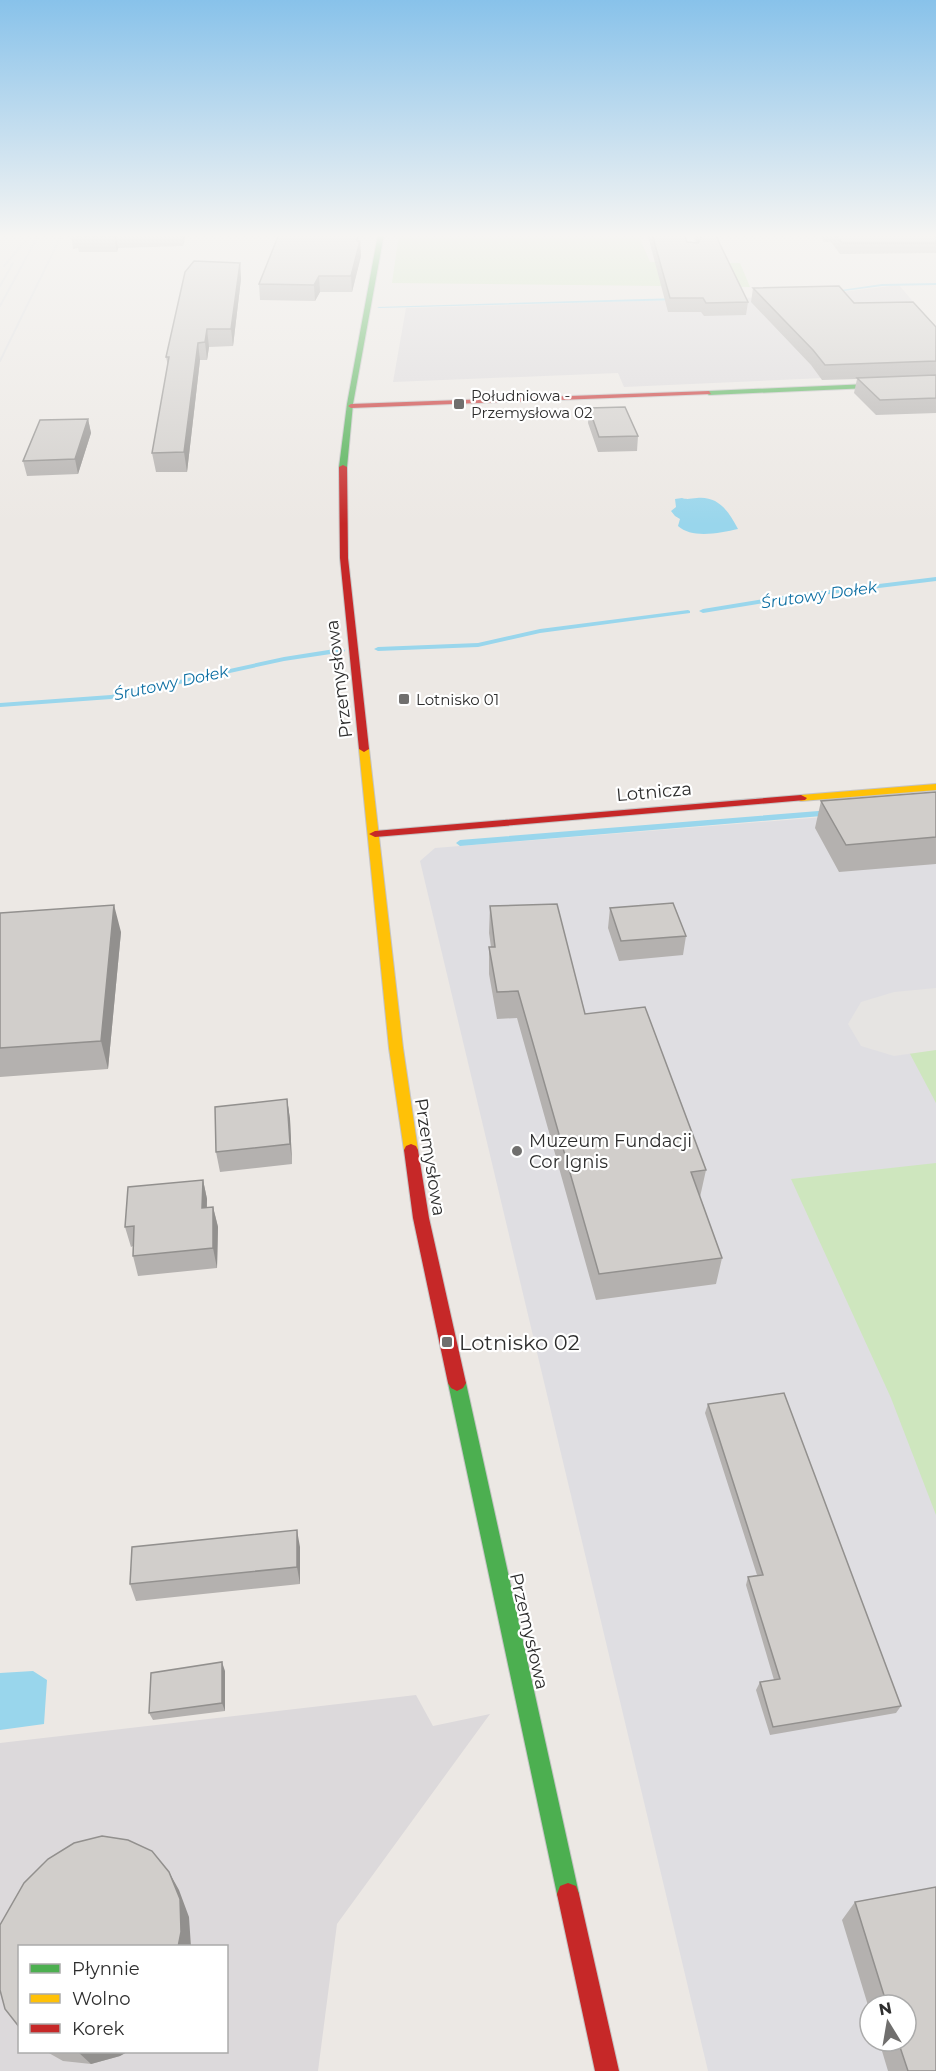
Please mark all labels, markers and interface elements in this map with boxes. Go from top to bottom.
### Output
place label: Południowa - Przemysłowa 02 [471,386,593,422]
marker: Południowa - Przemysłowa 02 [452,397,466,411]
water label: Śrutowy Dołek [760,577,880,613]
street label: Przemysłowa [321,619,357,739]
water label: Śrutowy Dołek [112,661,232,704]
place label: Lotnisko 01 [416,690,499,709]
marker: Lotnisko 01 [397,692,411,706]
street label: Lotnicza [615,778,693,806]
street label: Przemysłowa [410,1097,450,1217]
place label: Muzeum Fundacji Cor Ignis [529,1130,692,1173]
marker: Muzeum Fundacji Cor Ignis [510,1144,524,1158]
place label: Lotnisko 02 [459,1330,580,1355]
marker: Lotnisko 02 [440,1335,454,1349]
street label: Przemysłowa [505,1571,553,1691]
legend [18,1945,228,2053]
text: Płynnie [72,1958,140,1980]
text: Wolno [72,1988,131,2010]
north arrow [858,1993,918,2053]
text: N [877,1998,893,2019]
text: Korek [72,2018,125,2040]

